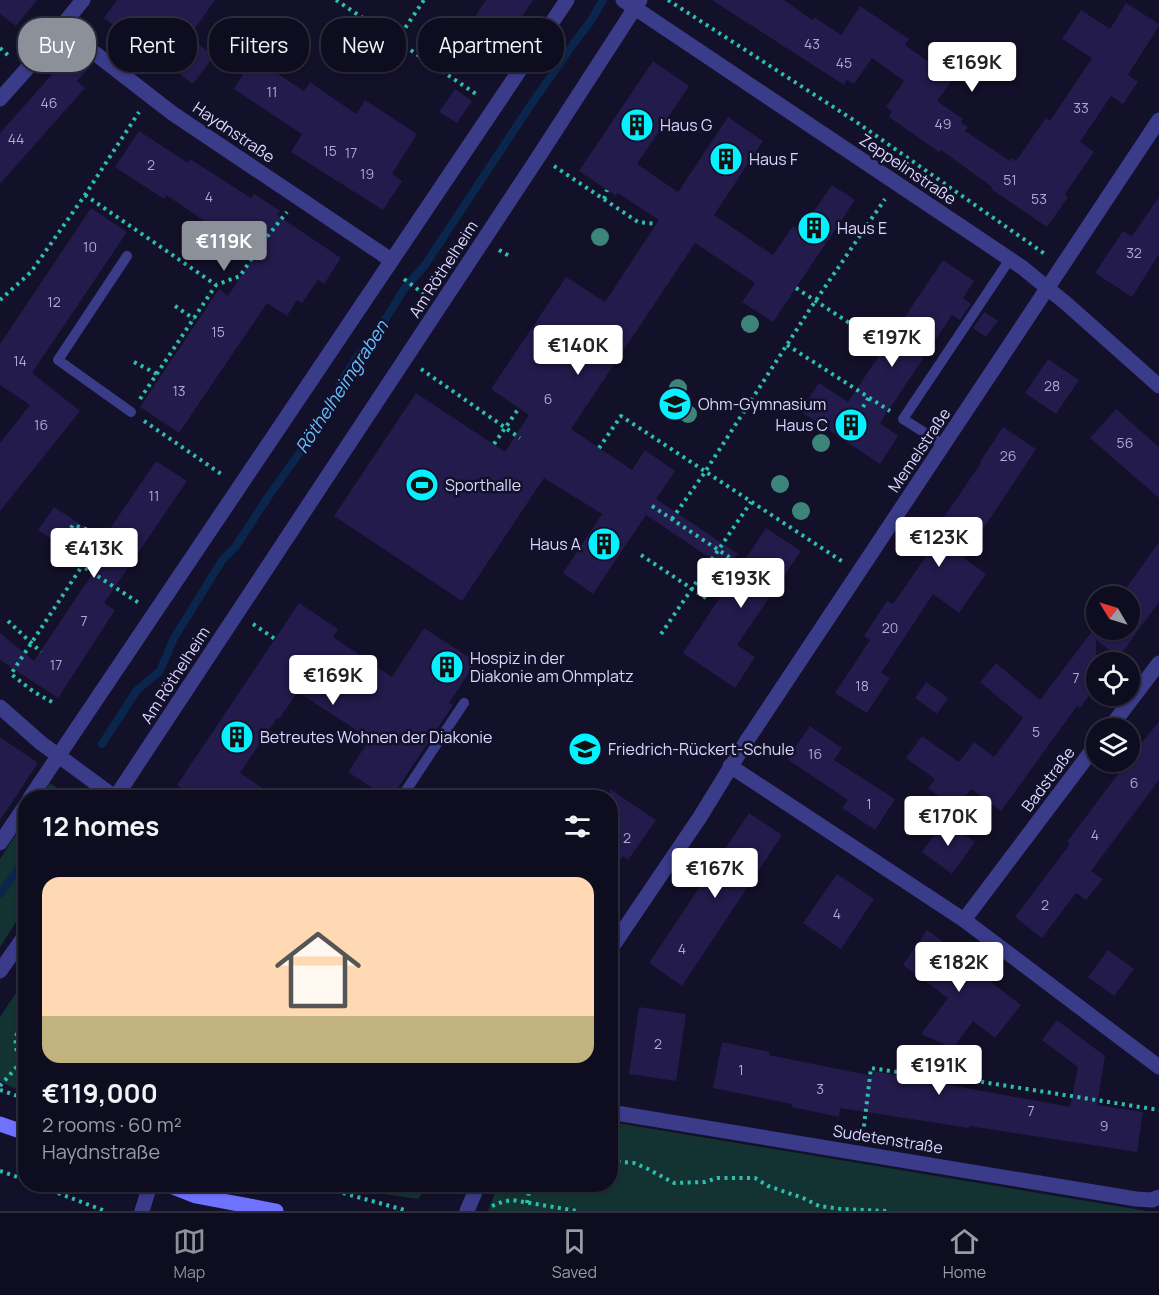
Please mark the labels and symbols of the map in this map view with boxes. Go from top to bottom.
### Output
house number: 43 [804,34,820,53]
pin: €169K [930,42,1014,93]
house number: 45 [836,53,852,72]
house number: 11 [267,82,277,101]
house number: 46 [41,93,57,112]
street label: Haydnstraße [189,96,279,168]
house number: 33 [1073,98,1089,117]
building icon: Haus G [619,107,655,143]
place label: Haus G [660,114,712,136]
house number: 49 [935,114,951,133]
street label: Zeppelinstraße [855,128,961,210]
house number: 44 [8,129,24,148]
house number: 15 [323,141,337,160]
building icon: Haus F [708,141,744,177]
house number: 17 [345,143,357,162]
place label: Haus F [749,148,798,170]
house number: 2 [147,155,155,174]
house number: 19 [360,164,374,183]
house number: 51 [1003,170,1017,189]
house number: 4 [205,187,213,206]
house number: 53 [1031,189,1047,208]
building icon: Haus E [796,210,832,246]
street label: Am Röthelheim [403,216,483,322]
place label: Haus E [837,217,887,239]
pin: €119K [182,221,266,272]
house number: 10 [83,237,97,256]
house number: 32 [1126,243,1142,262]
house number: 12 [47,292,61,311]
water label: Röthelheimgraben [289,314,394,457]
pin: €197K [850,317,934,368]
house number: 15 [211,322,225,341]
pin: €140K [536,325,620,376]
house number: 14 [13,351,27,370]
house number: 28 [1044,376,1060,395]
house number: 13 [172,381,186,400]
school or university icon: Ohm-Gymnasium [657,386,693,422]
house number: 6 [544,389,552,408]
place label: Ohm-Gymnasium [698,393,826,415]
street label: Memelstraße [883,404,955,496]
building icon: Haus C [833,407,869,443]
place label: Haus C [776,414,828,436]
house number: 16 [34,415,48,434]
house number: 56 [1117,433,1133,452]
house number: 26 [1000,446,1016,465]
sports icon: Sporthalle [404,467,440,503]
place label: Sporthalle [445,474,521,496]
house number: 11 [149,486,159,505]
pin: €123K [897,517,981,568]
building icon: Haus A [586,526,622,562]
pin: €413K [52,528,136,579]
place label: Haus A [530,533,581,555]
pin: €193K [699,558,783,609]
north arrow [1086,586,1140,640]
house number: 7 [80,611,88,630]
house number: 20 [882,618,898,637]
street label: Am Röthelheim [135,622,215,728]
place label: Hospiz in der Diakonie am Ohmplatz [470,647,634,687]
building icon: Hospiz in der Diakonie am Ohmplatz [429,649,465,685]
house number: 17 [50,655,62,674]
pin: €169K [291,655,375,706]
house number: 7 [1072,668,1080,687]
house number: 18 [855,676,869,695]
building icon: Betreutes Wohnen der Diakonie [219,719,255,755]
house number: 5 [1032,722,1040,741]
place label: Betreutes Wohnen der Diakonie [260,726,492,748]
school or university icon: Friedrich-Rückert-Schule [567,731,603,767]
place label: Friedrich-Rückert-Schule [608,738,794,760]
street label: Badstraße [1016,742,1080,816]
house number: 16 [808,744,822,763]
house number: 6 [1130,773,1138,792]
house number: 1 [866,794,872,813]
pin: €170K [906,796,990,847]
house number: 4 [1091,825,1099,844]
house number: 2 [623,828,631,847]
pin: €167K [673,848,757,899]
house number: 2 [1041,895,1049,914]
house number: 4 [833,904,841,923]
house number: 4 [678,939,686,958]
pin: €182K [917,942,1001,993]
house number: 2 [654,1034,662,1053]
pin: €191K [897,1045,981,1096]
house number: 1 [738,1060,744,1079]
house number: 3 [816,1079,824,1098]
house number: 7 [1027,1101,1035,1120]
house number: 9 [1100,1116,1108,1135]
street label: Sudetenstraße [831,1119,945,1159]

